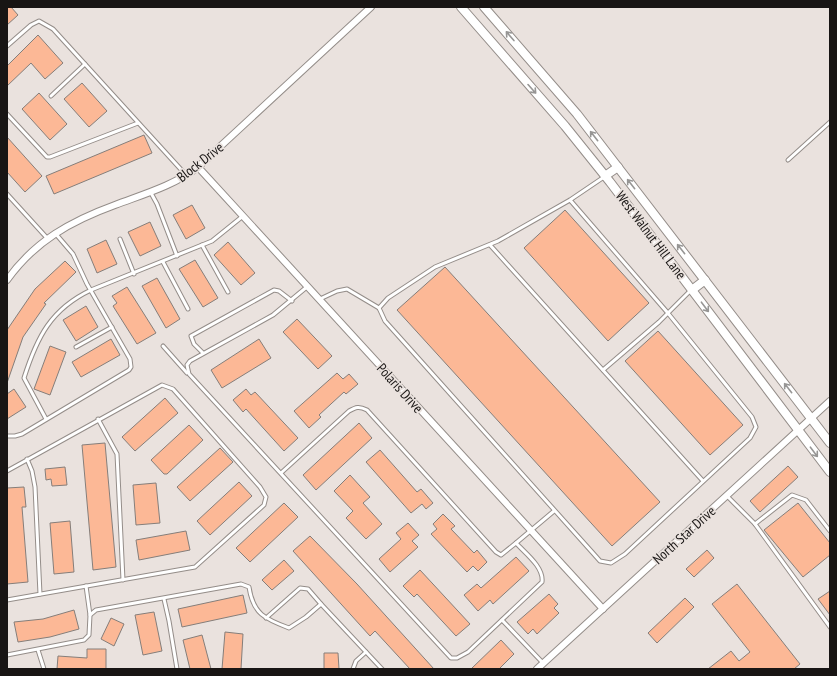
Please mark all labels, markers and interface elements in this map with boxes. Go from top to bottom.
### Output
one-way arrow [506,31,515,42]
one-way arrow [528,84,537,94]
one-way arrow [590,130,598,141]
street label: Block Drive [173,138,227,186]
one-way arrow [627,179,636,190]
street label: West Walnut Hill Lane [612,187,690,283]
one-way arrow [677,243,686,254]
one-way arrow [701,302,709,313]
street label: Polaris Drive [373,359,427,417]
one-way arrow [784,382,793,393]
one-way arrow [810,446,819,457]
street label: North Star Drive [649,502,719,568]

